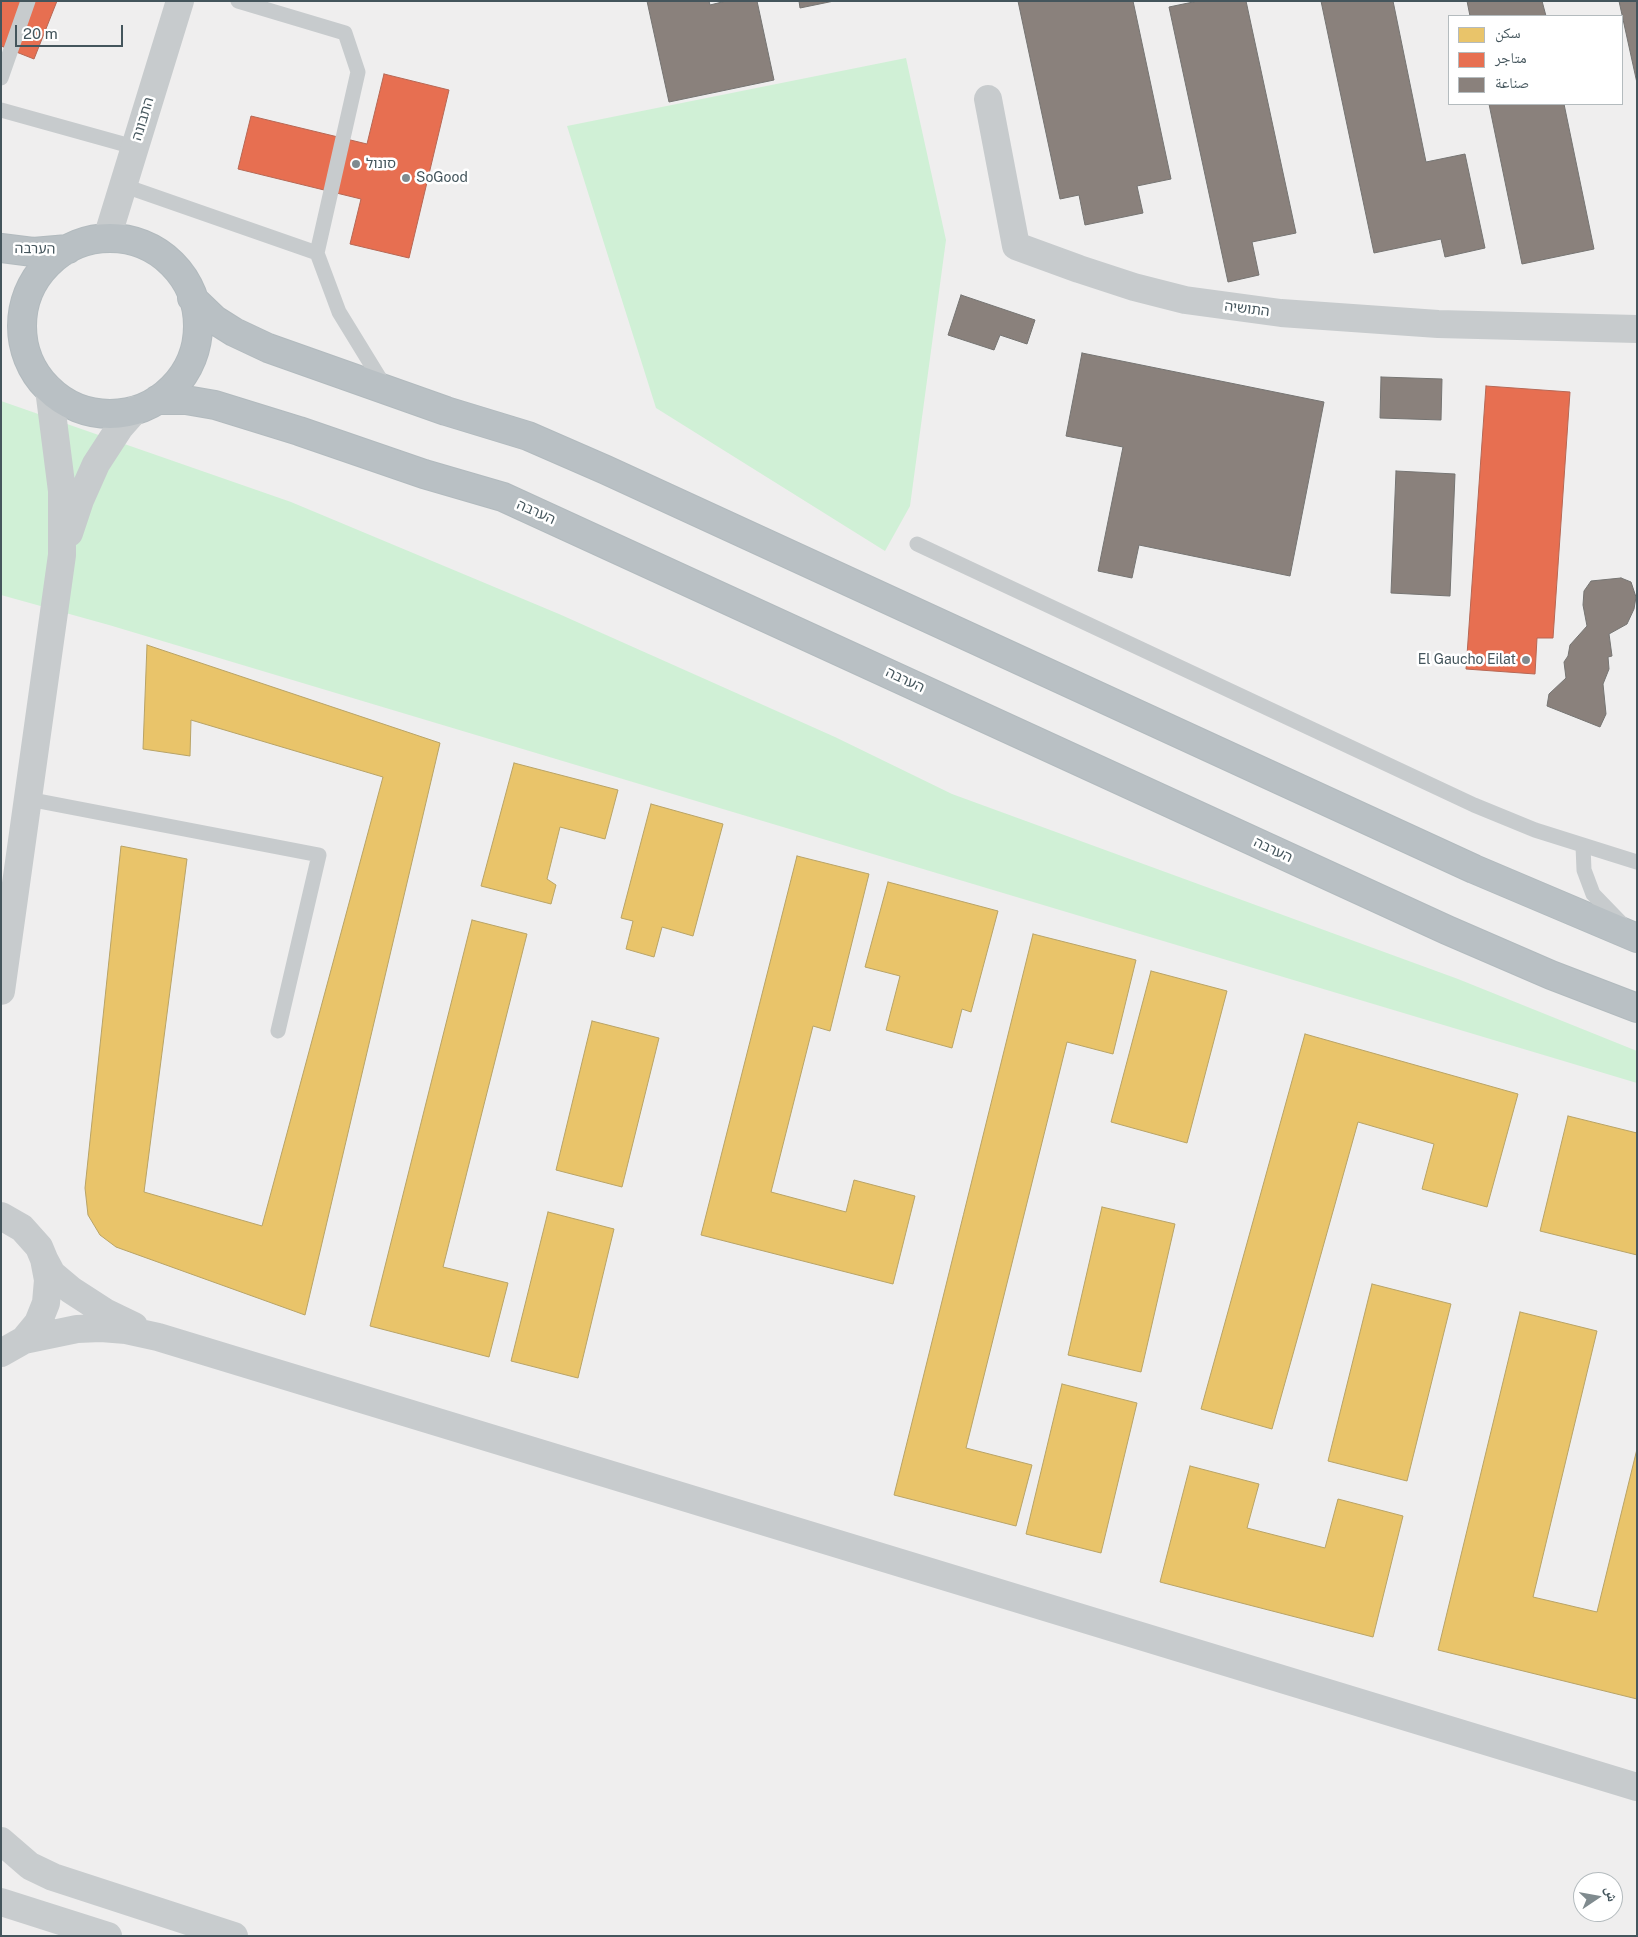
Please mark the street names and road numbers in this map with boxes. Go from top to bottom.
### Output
street label: התבונה [128,95,158,143]
street label: הערבה [15,240,55,258]
street label: התושיה [1223,298,1271,320]
street label: הערבה [514,496,558,528]
street label: הערבה [883,664,927,696]
street label: הערבה [1251,834,1295,866]

